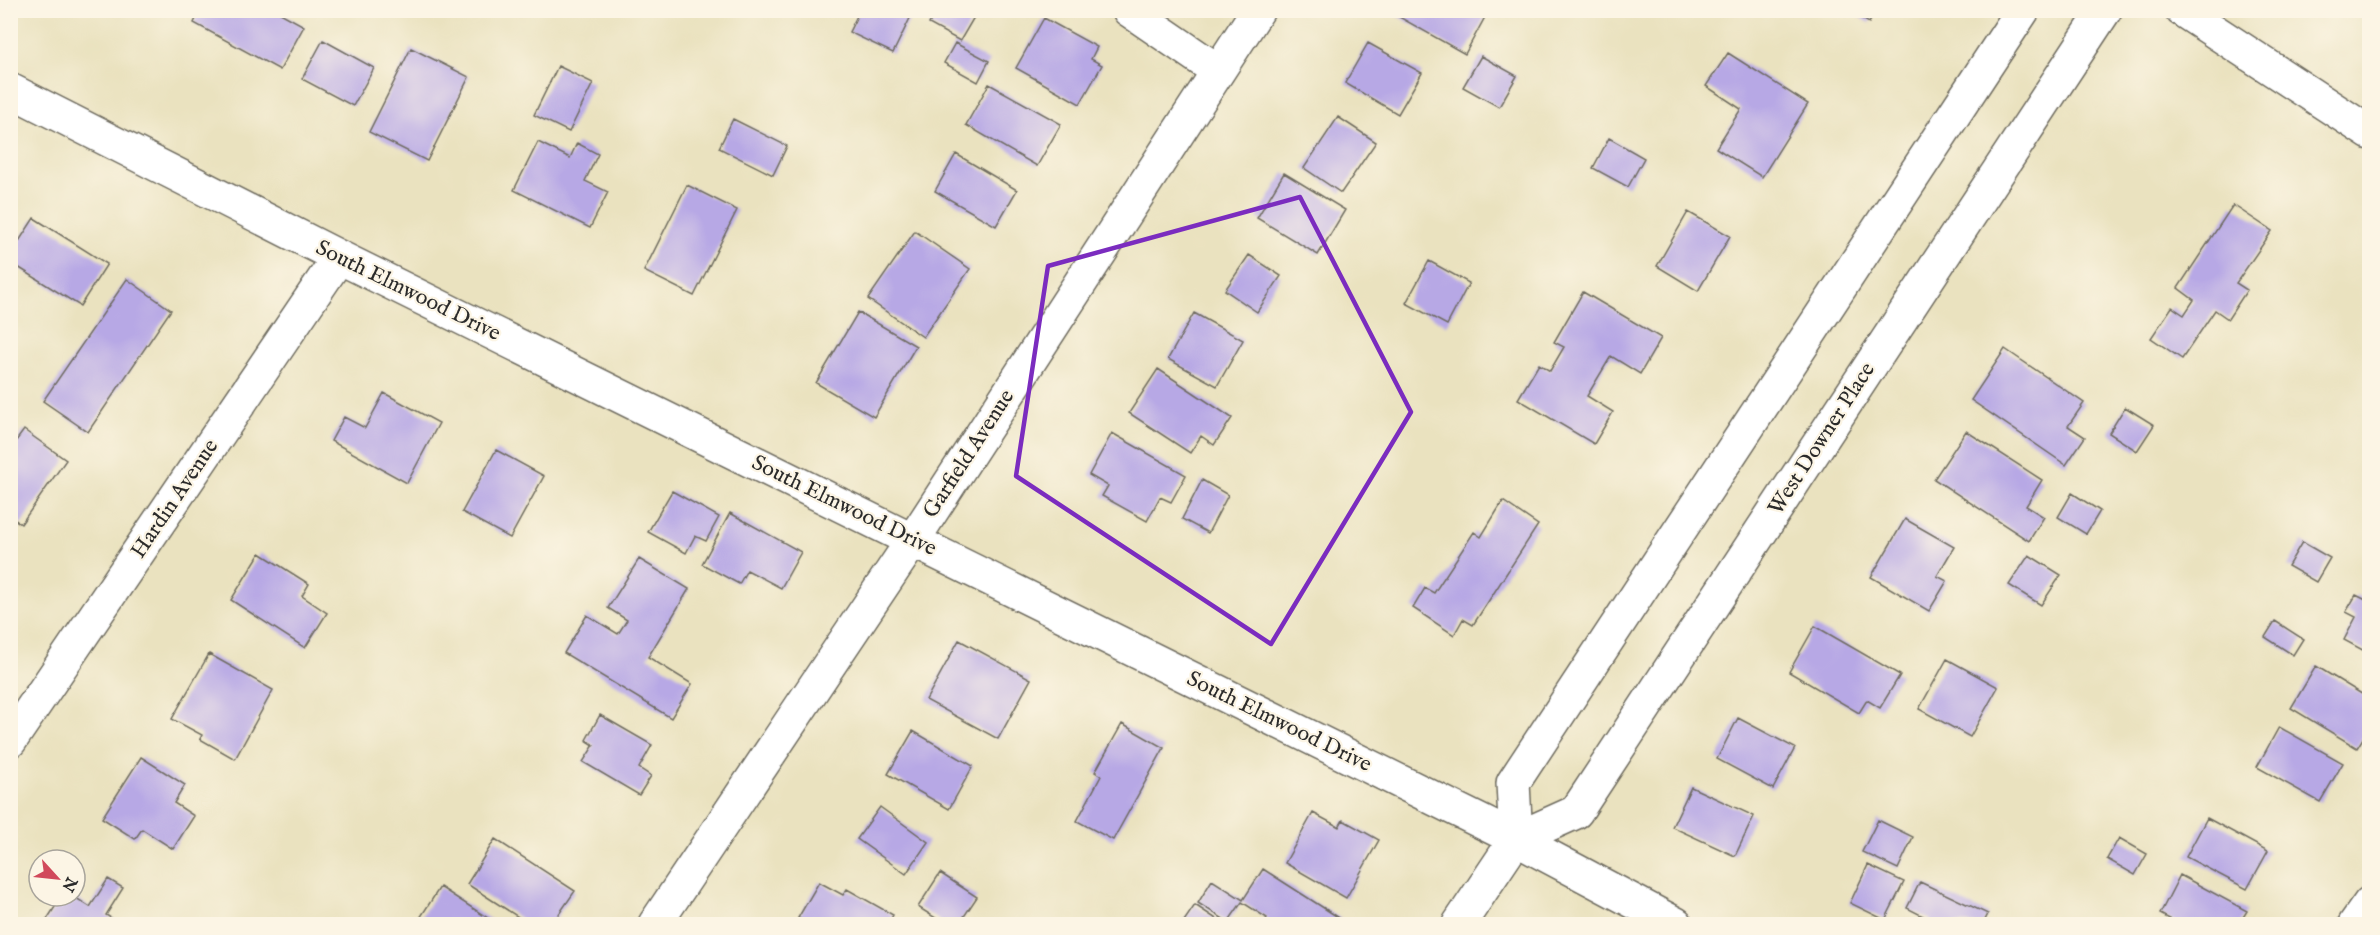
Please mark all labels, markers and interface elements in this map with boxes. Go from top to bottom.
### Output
street label: South Elmwood Drive [311,234,505,348]
street label: West Downer Place [1762,357,1882,521]
street label: Garfield Avenue [917,384,1021,524]
street label: Hardin Avenue [125,434,225,564]
street label: South Elmwood Drive [747,449,941,563]
street label: South Elmwood Drive [1182,665,1376,779]
north arrow [27,848,87,908]
text: N [56,872,81,895]

